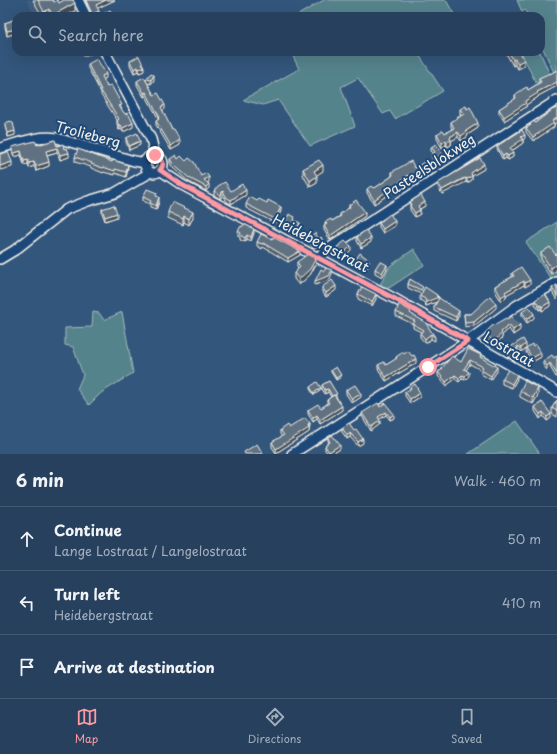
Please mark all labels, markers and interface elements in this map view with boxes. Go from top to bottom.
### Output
search box [12,12,545,56]
icon: search [26,23,48,45]
text: Search here [58,23,144,46]
street label: Trolieberg [53,115,123,153]
street label: Pasteelsblokweg [379,128,479,204]
route end [146,146,164,164]
street label: Heidebergstraat [269,209,373,277]
street label: Lostraat [480,326,539,372]
route start [419,358,437,376]
text: 6 min [16,467,64,493]
text: Walk · 460 m [454,471,541,490]
text: Continue [54,518,122,541]
icon: ahead [16,528,38,550]
text: 50 m [507,529,541,548]
text: Lange Lostraat / Langelostraat [54,541,247,560]
text: Turn left [54,582,120,605]
icon: left [16,592,38,614]
text: 410 m [502,593,541,612]
text: Heidebergstraat [54,605,153,624]
text: Arrive at destination [54,655,215,678]
icon: arrive [16,656,38,678]
tab: Map [75,706,98,747]
tab: Directions [248,706,301,747]
tab: Saved [451,706,482,747]

